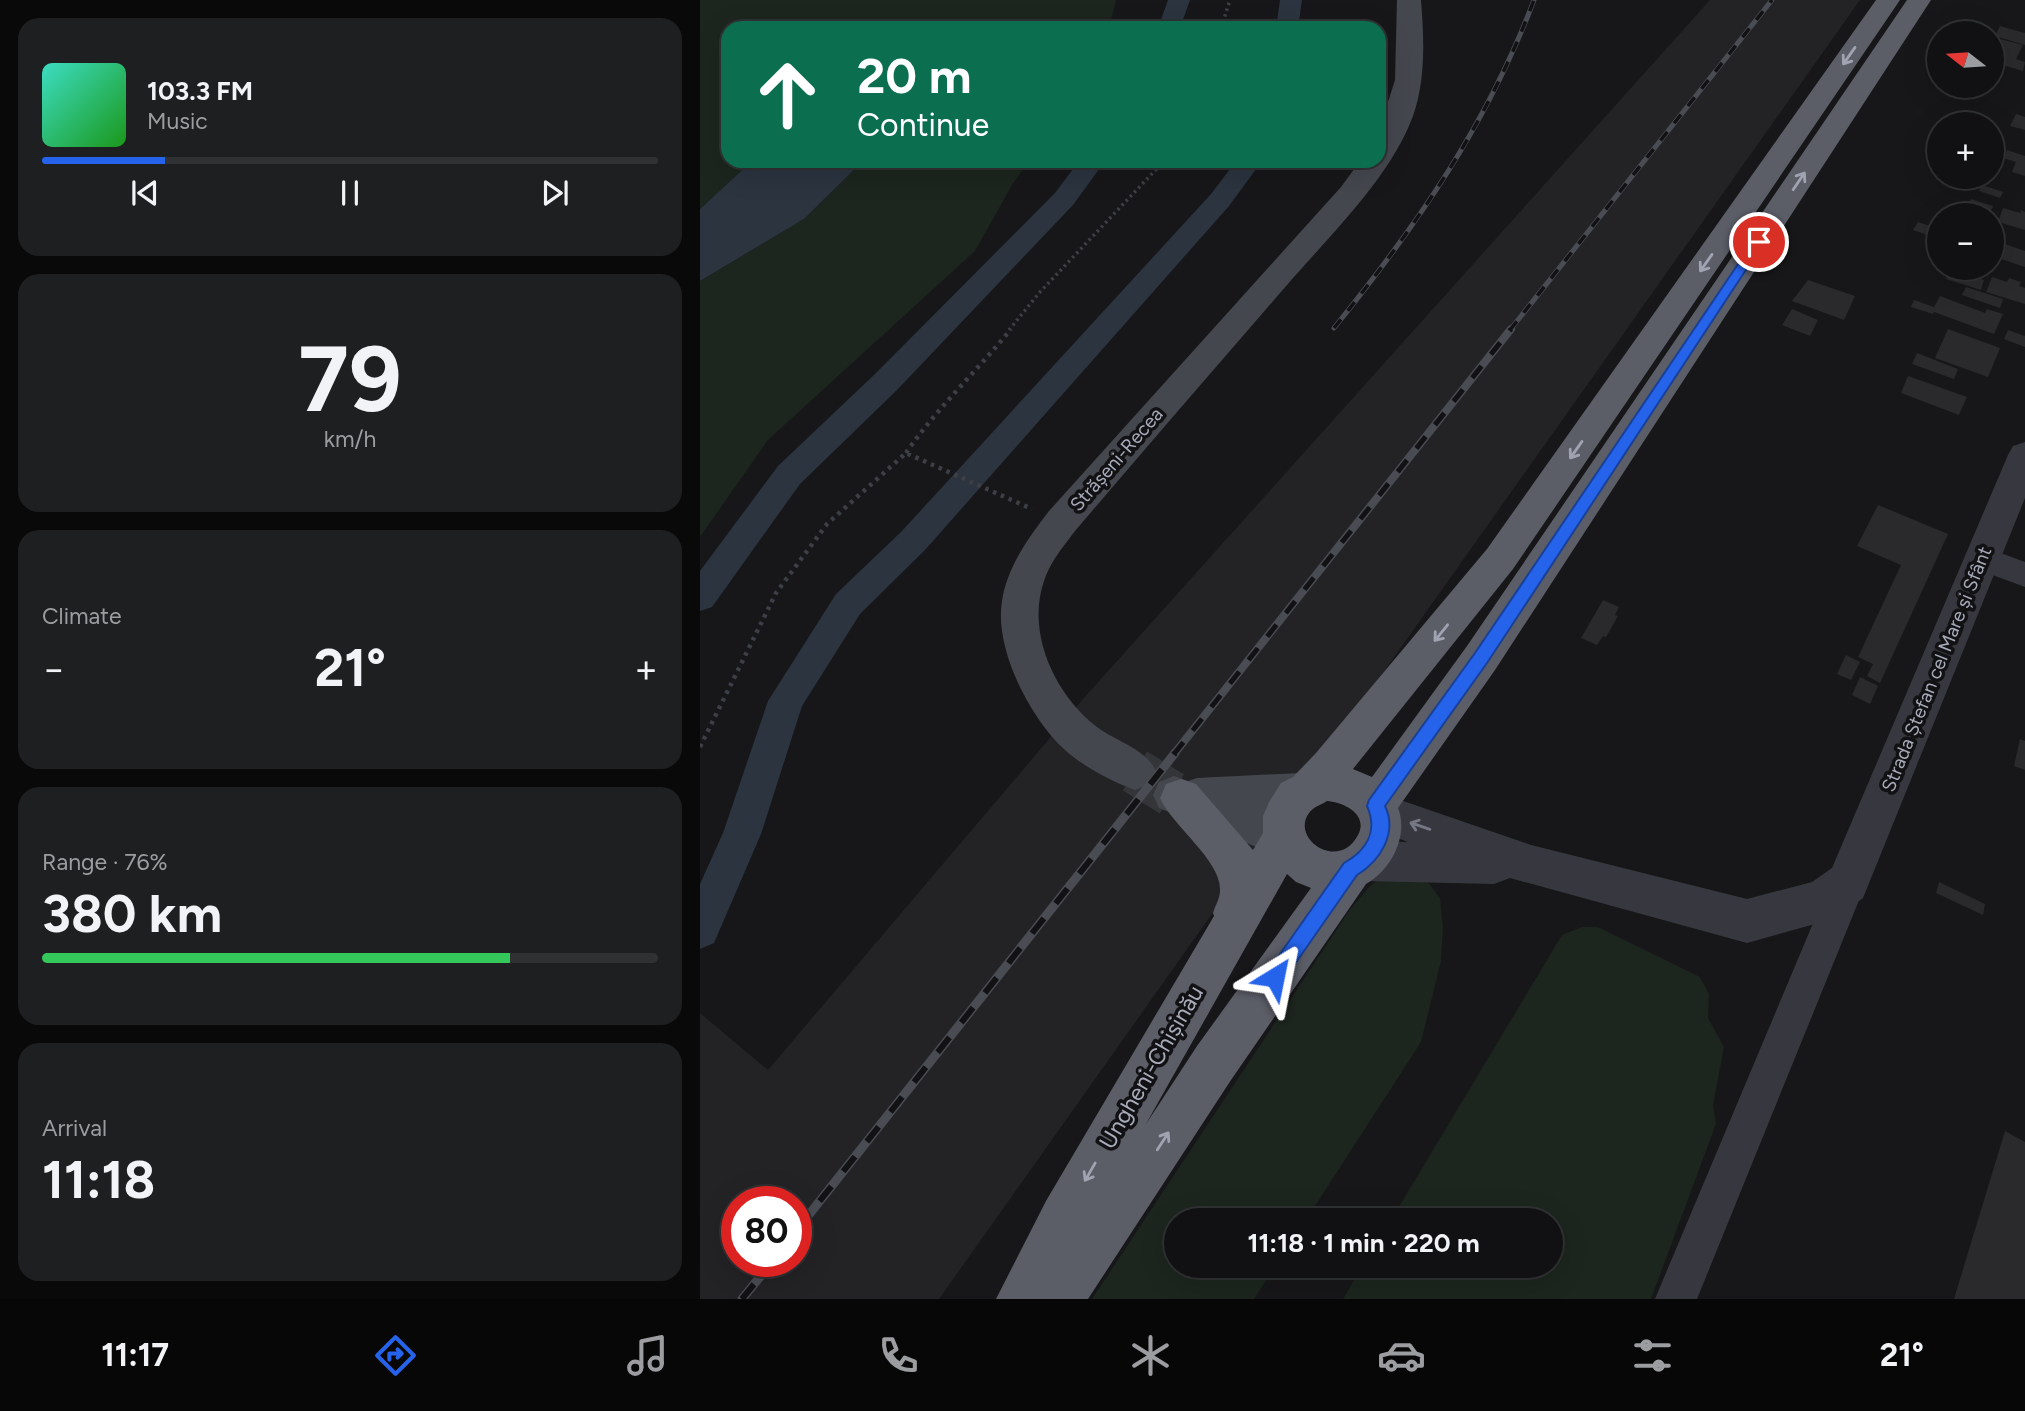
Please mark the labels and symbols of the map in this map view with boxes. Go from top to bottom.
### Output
north arrow [1927,21,2004,98]
one-way arrow [1842,46,1856,65]
one-way arrow [1792,172,1806,192]
pin [1729,212,1789,272]
one-way arrow [1699,253,1713,272]
street label: Strășeni-Recea [1065,403,1168,516]
one-way arrow [1569,440,1583,459]
street label: Strada Ștefan cel Mare și Sfânt [1877,543,1996,795]
one-way arrow [1433,624,1449,642]
one-way arrow [1410,819,1432,831]
position arrow [1238,940,1312,1014]
street label: Ungheni-Chișinău [1093,980,1209,1154]
one-way arrow [1157,1132,1171,1152]
one-way arrow [1083,1162,1097,1182]
speed limit sign: 80 [721,1186,812,1277]

